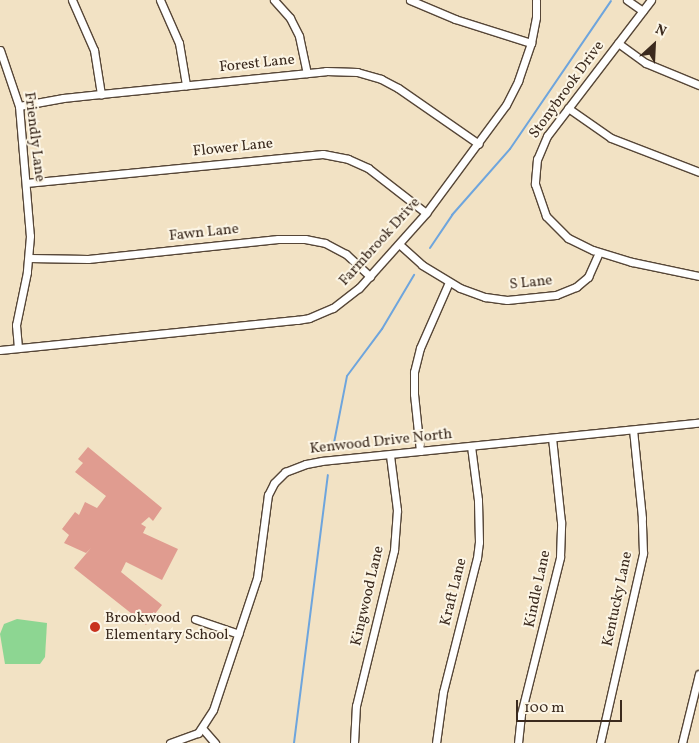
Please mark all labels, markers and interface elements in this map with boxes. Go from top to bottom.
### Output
north arrow [629,20,679,70]
text: N [652,20,669,42]
street label: Stonybrook Drive [526,38,608,142]
street label: Forest Lane [218,51,296,77]
street label: Friendly Lane [20,91,48,183]
street label: Flower Lane [192,135,274,161]
street label: Farmbrook Drive [336,194,424,290]
street label: Fawn Lane [168,220,240,246]
street label: S Lane [509,272,553,294]
street label: Kenwood Drive North [309,426,453,458]
street label: Kingwood Lane [348,544,388,648]
street label: Kindle Lane [521,549,555,629]
street label: Kentucky Lane [599,550,637,648]
street label: Kraft Lane [437,556,471,628]
place label: Brookwood Elementary School [105,609,229,644]
marker: Brookwood Elementary School [89,621,101,633]
scale bar [519,690,625,722]
text: 100 m [524,698,564,719]

